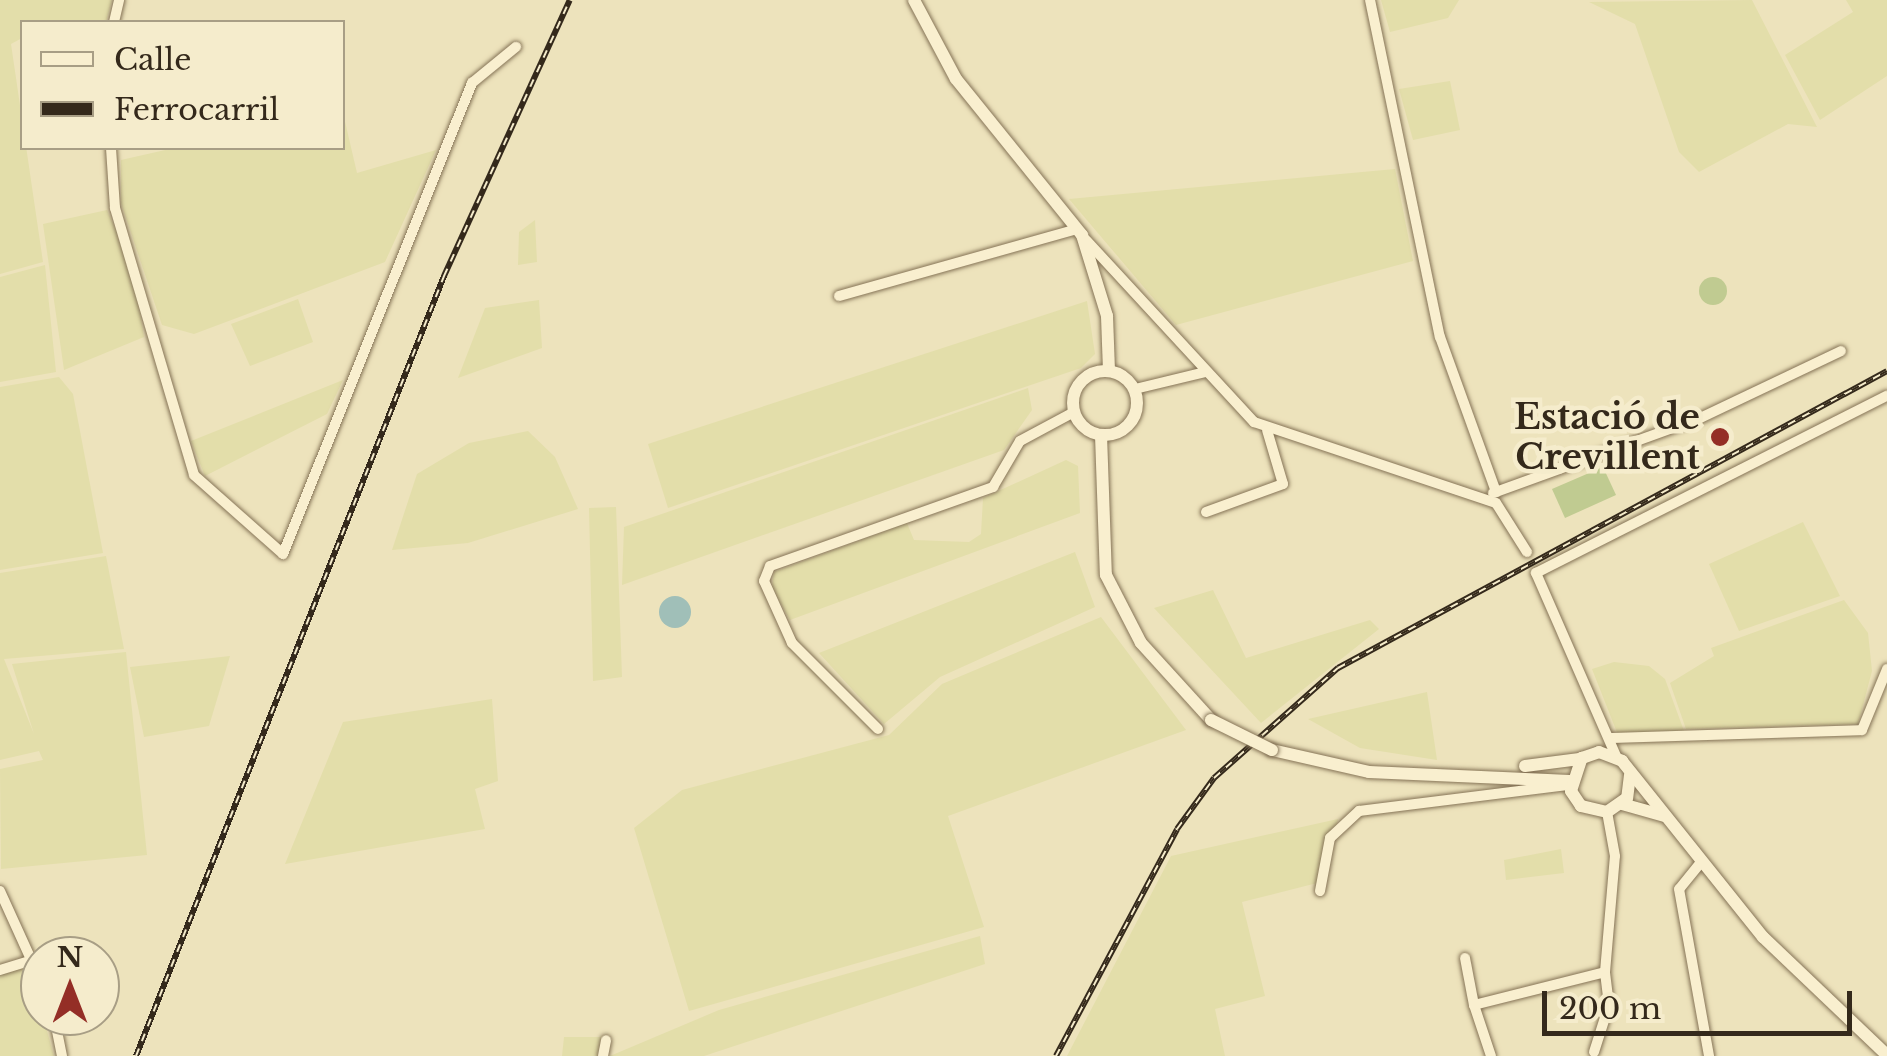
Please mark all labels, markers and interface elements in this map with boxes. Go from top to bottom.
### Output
legend [20,20,345,150]
text: Calle [114,41,191,78]
text: Ferrocarril [114,91,279,128]
place label: Estació de Crevillent [1514,396,1700,478]
marker: Estació de Crevillent [1709,426,1731,448]
north arrow [20,936,120,1036]
text: N [57,940,83,975]
scale bar [1547,971,1857,1033]
text: 200 m [1559,990,1661,1027]

